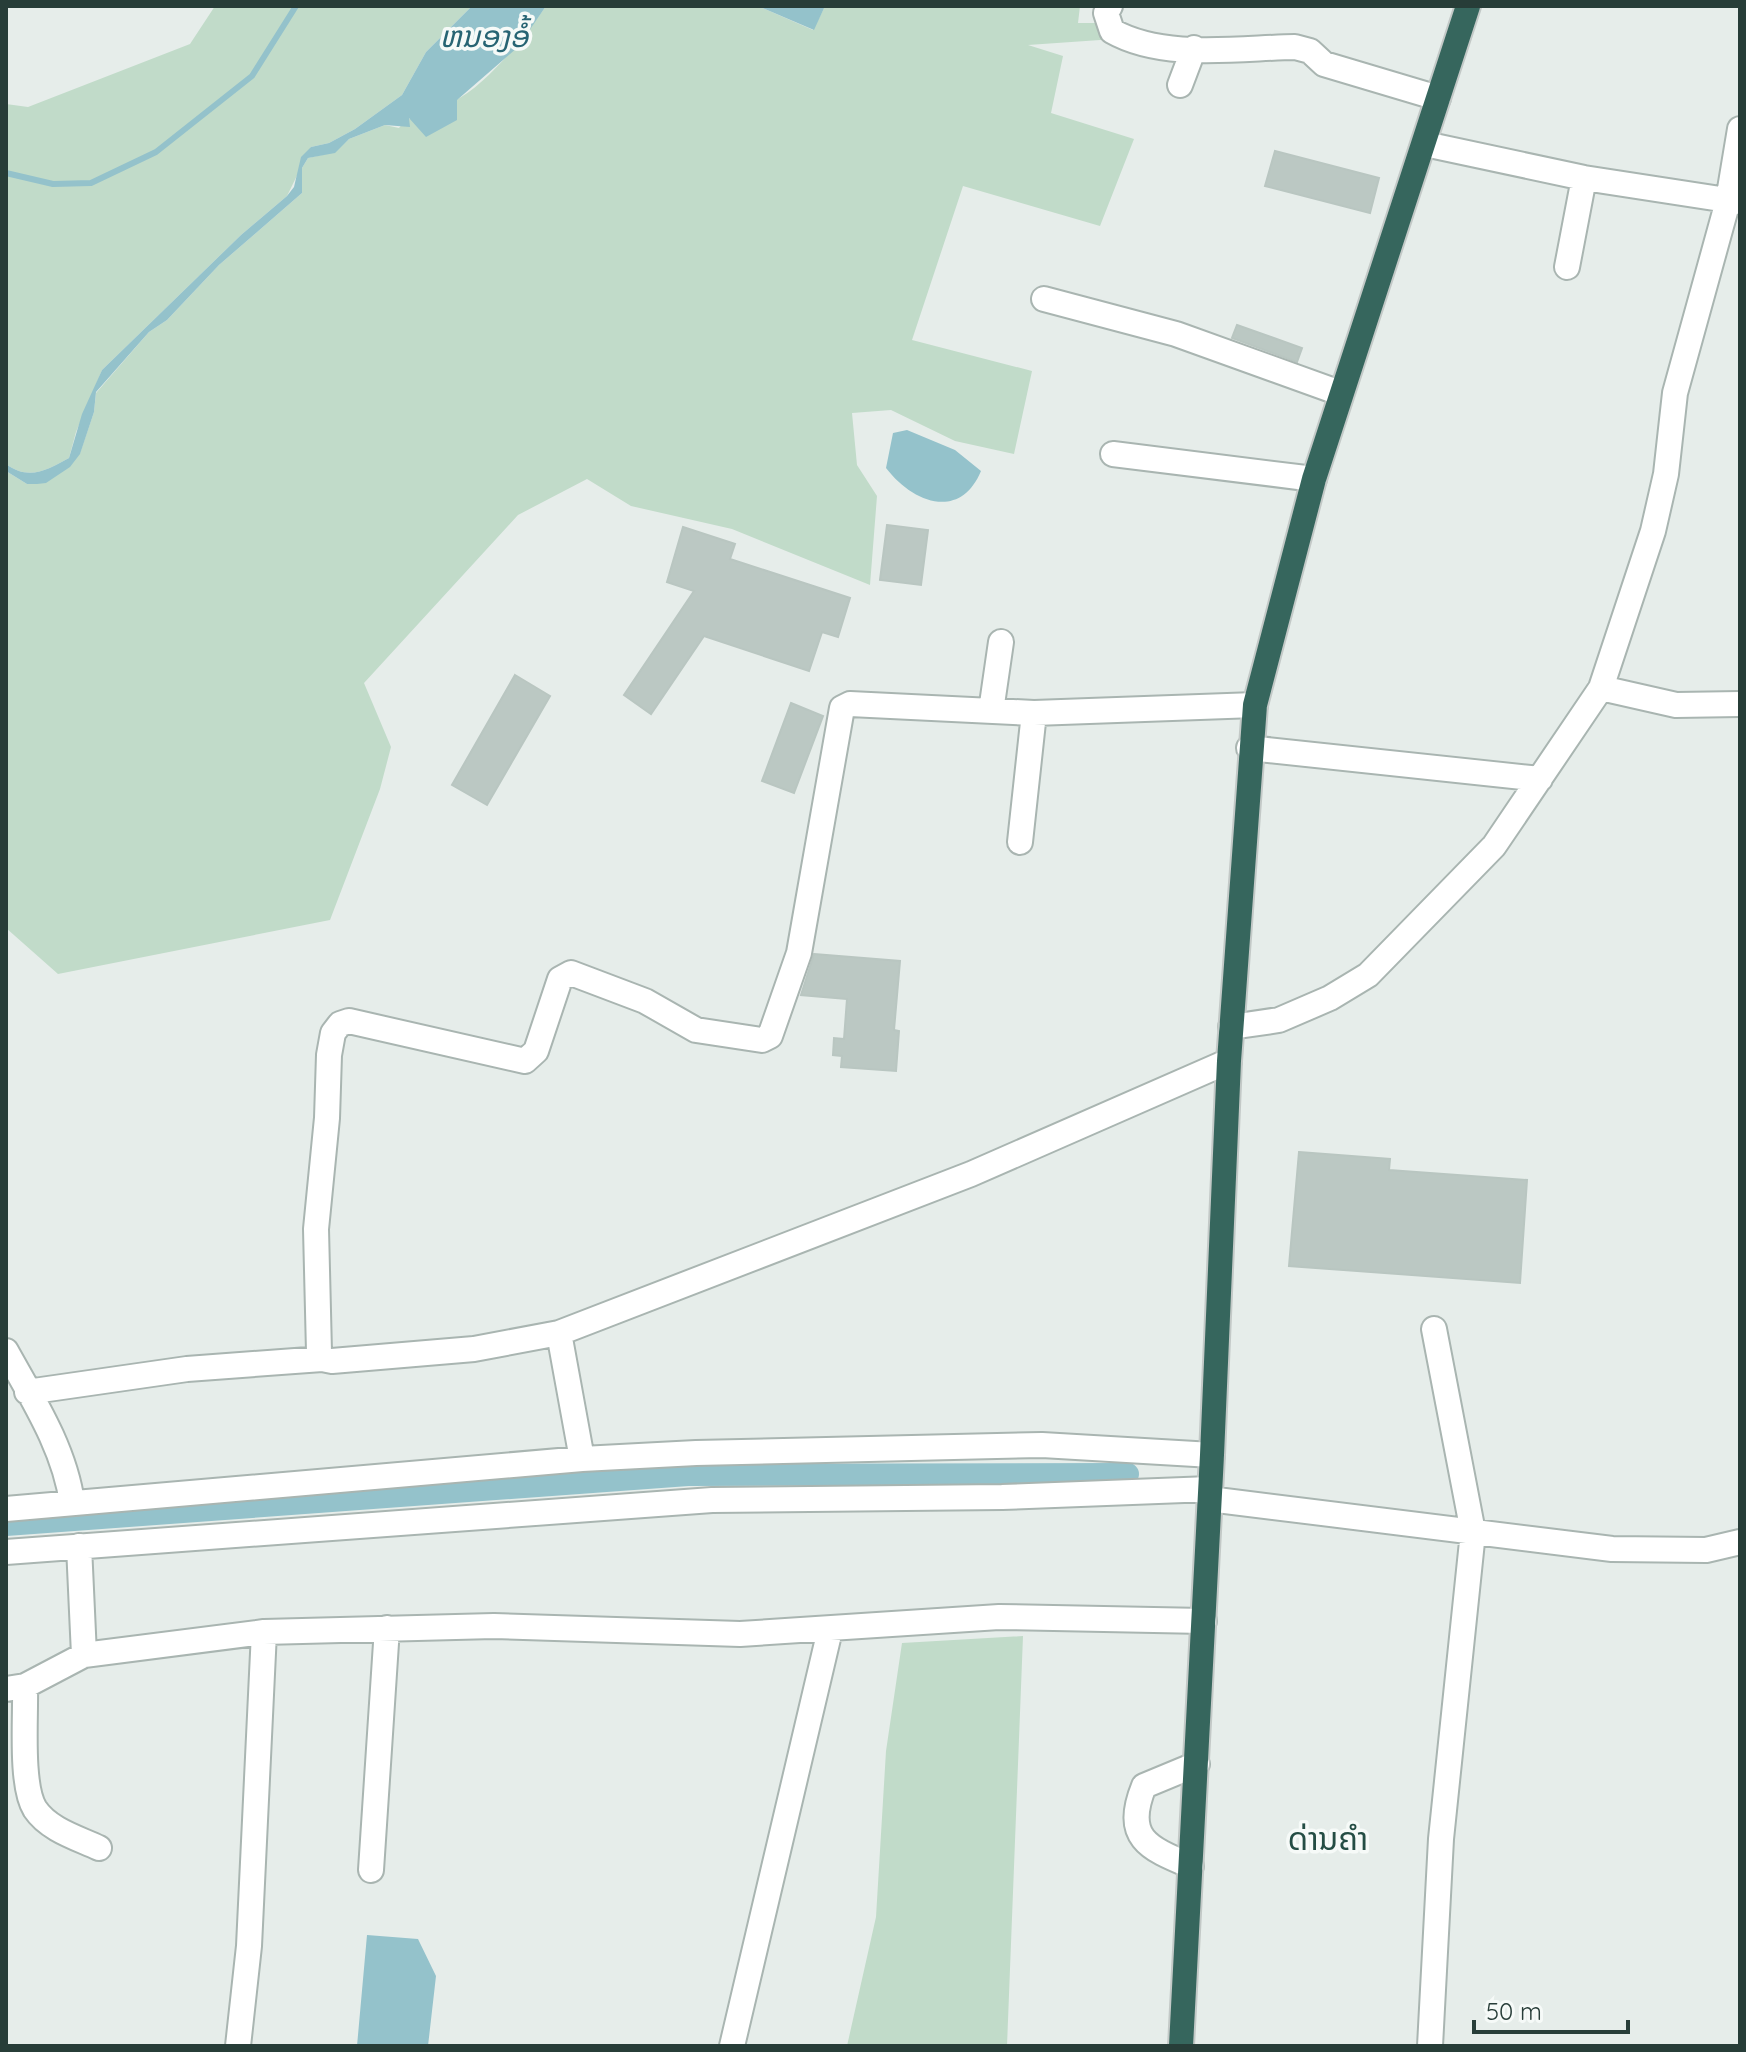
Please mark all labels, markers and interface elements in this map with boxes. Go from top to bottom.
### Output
water label: ຫນອງອໍ້ [440,14,532,55]
district label: ດ່ານຄໍາ [1288,1818,1368,1858]
scale bar [1474,1984,1628,2034]
text: 50 m [1486,1996,1542,2026]

